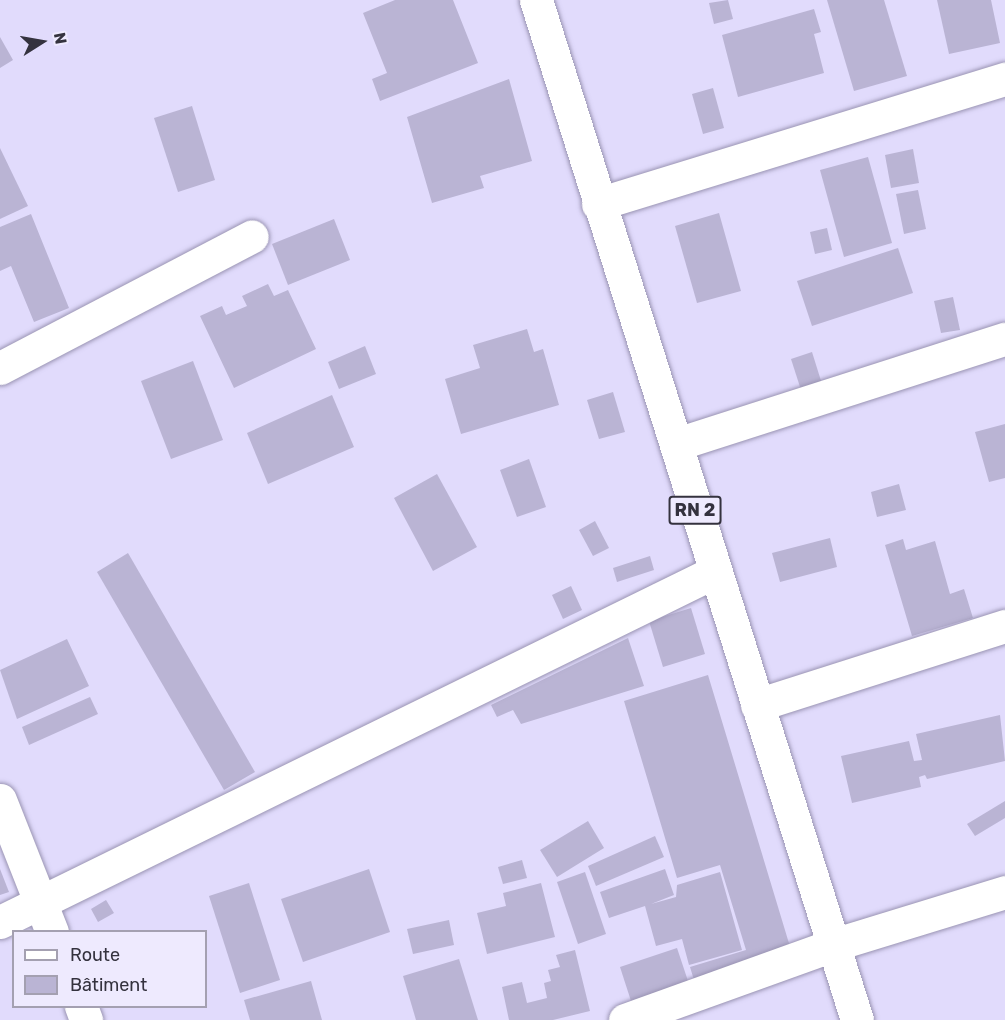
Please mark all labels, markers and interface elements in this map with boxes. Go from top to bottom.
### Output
north arrow [12,12,72,72]
text: N [50,31,71,46]
road number: RN 2 [668,495,722,525]
legend [12,930,207,1008]
text: Route [70,944,120,966]
text: Bâtiment [70,974,147,996]

